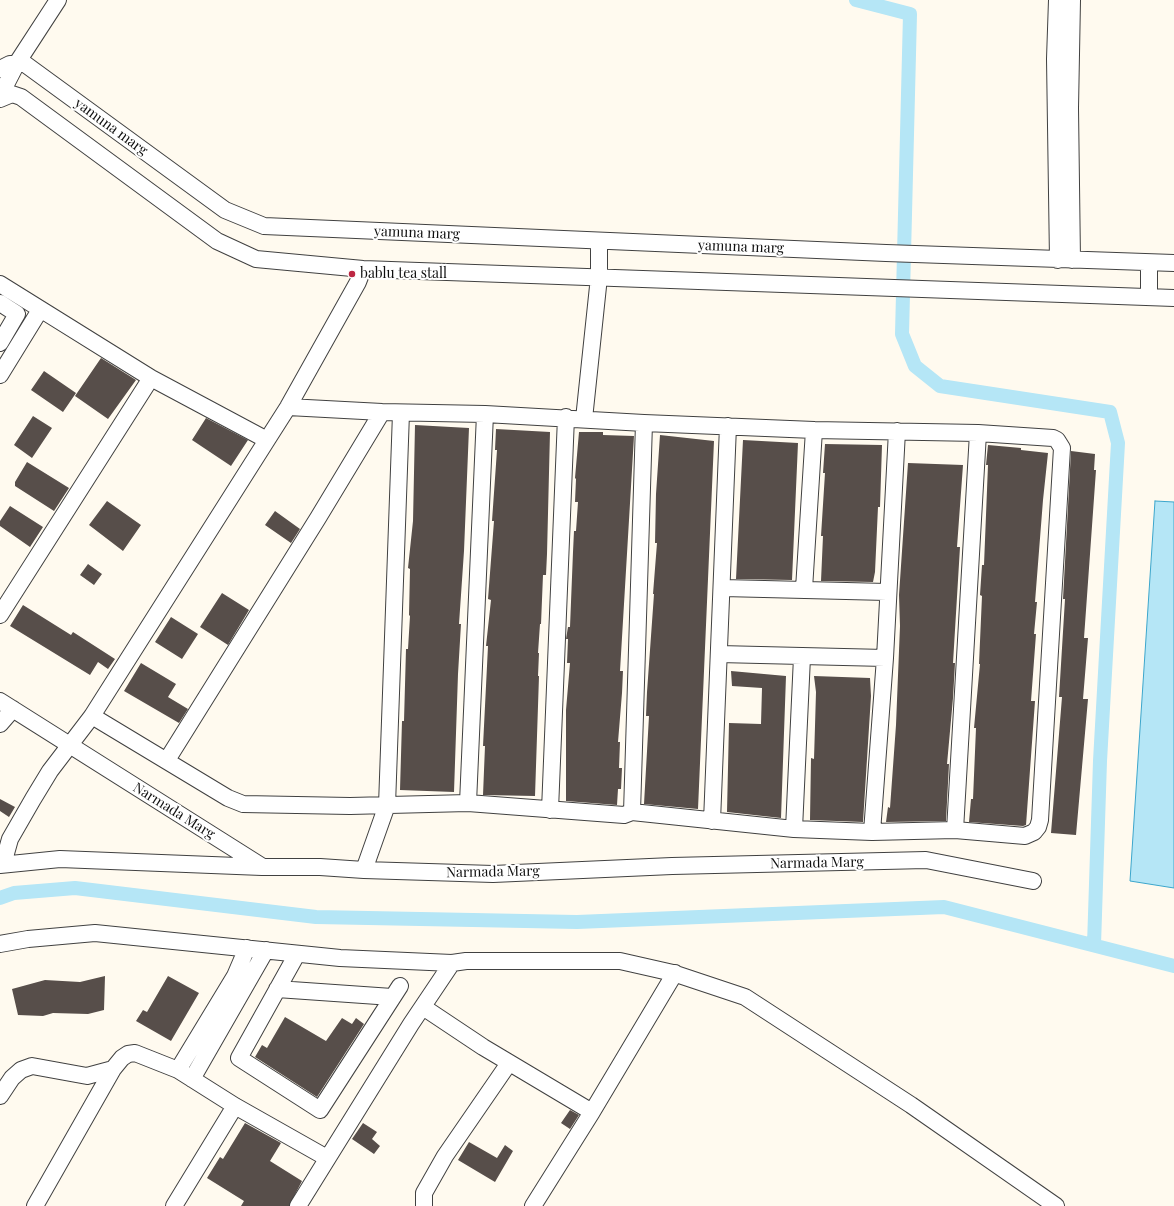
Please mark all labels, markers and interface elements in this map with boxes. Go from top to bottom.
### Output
street label: yamuna marg [71,95,151,159]
street label: yamuna marg [374,223,460,243]
street label: yamuna marg [698,237,784,257]
place label: bablu tea stall [360,266,447,282]
marker: bablu tea stall [347,269,357,279]
street label: Narmada Marg [130,779,218,843]
street label: Narmada Marg [770,854,864,872]
street label: Narmada Marg [446,863,540,881]

